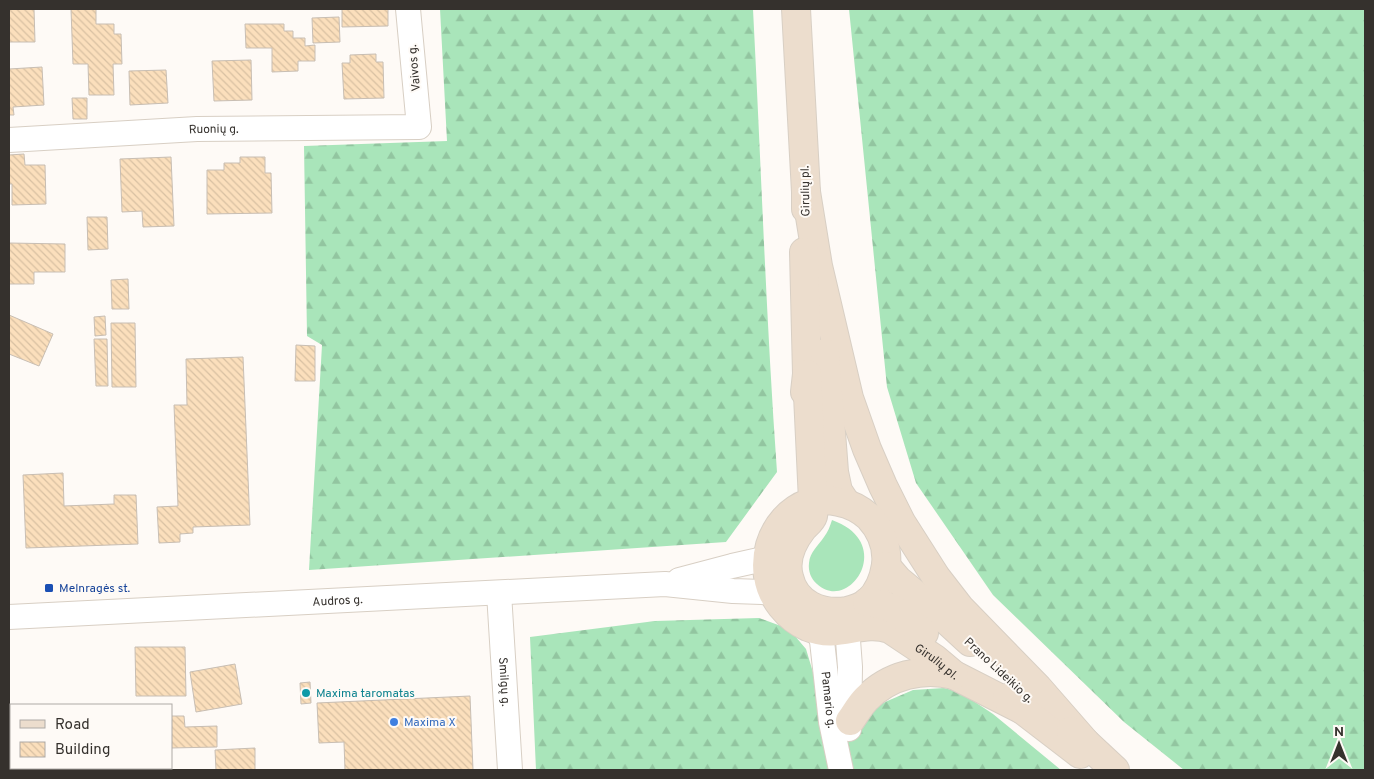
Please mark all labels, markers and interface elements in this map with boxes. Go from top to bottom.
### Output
street label: Vaivos g. [405,44,425,92]
street label: Ruonių g. [188,122,239,138]
street label: Girulių pl. [798,165,814,217]
place label: Melnragės st. [59,581,131,597]
marker: Melnragės st. [43,582,55,594]
street label: Audros g. [312,592,364,611]
street label: Prano Lideikio g. [960,634,1037,707]
street label: Girulių pl. [911,640,960,685]
street label: Smilgų g. [494,657,513,707]
street label: Pamario g. [816,670,839,730]
place label: Maxima taromatas [316,686,415,702]
marker: Maxima taromatas [300,687,312,699]
legend [10,704,172,769]
place label: Maxima X [404,715,456,731]
text: Road [55,716,90,735]
marker: Maxima X [388,716,400,728]
north arrow [1314,719,1364,769]
text: N [1334,724,1344,741]
text: Building [55,741,110,760]

